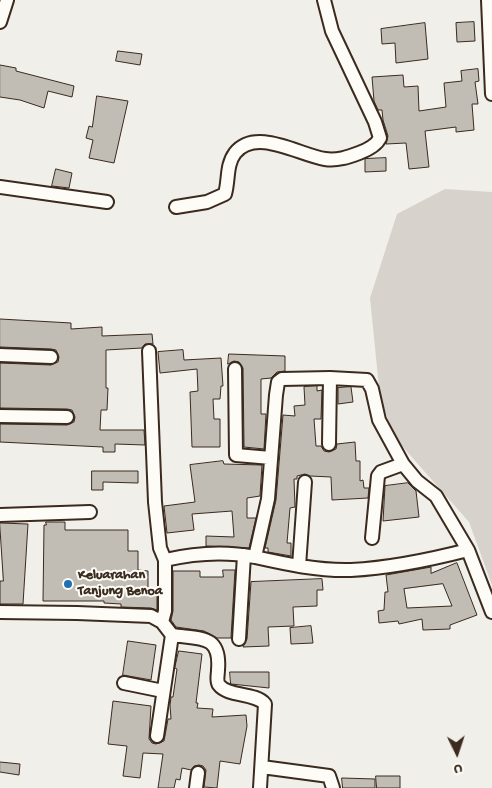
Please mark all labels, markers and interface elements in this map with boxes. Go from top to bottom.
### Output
place label: Keluarahan Tanjung Benoa [78,568,162,600]
marker: Keluarahan Tanjung Benoa [62,578,74,590]
north arrow [432,728,482,778]
text: U [453,760,463,777]

